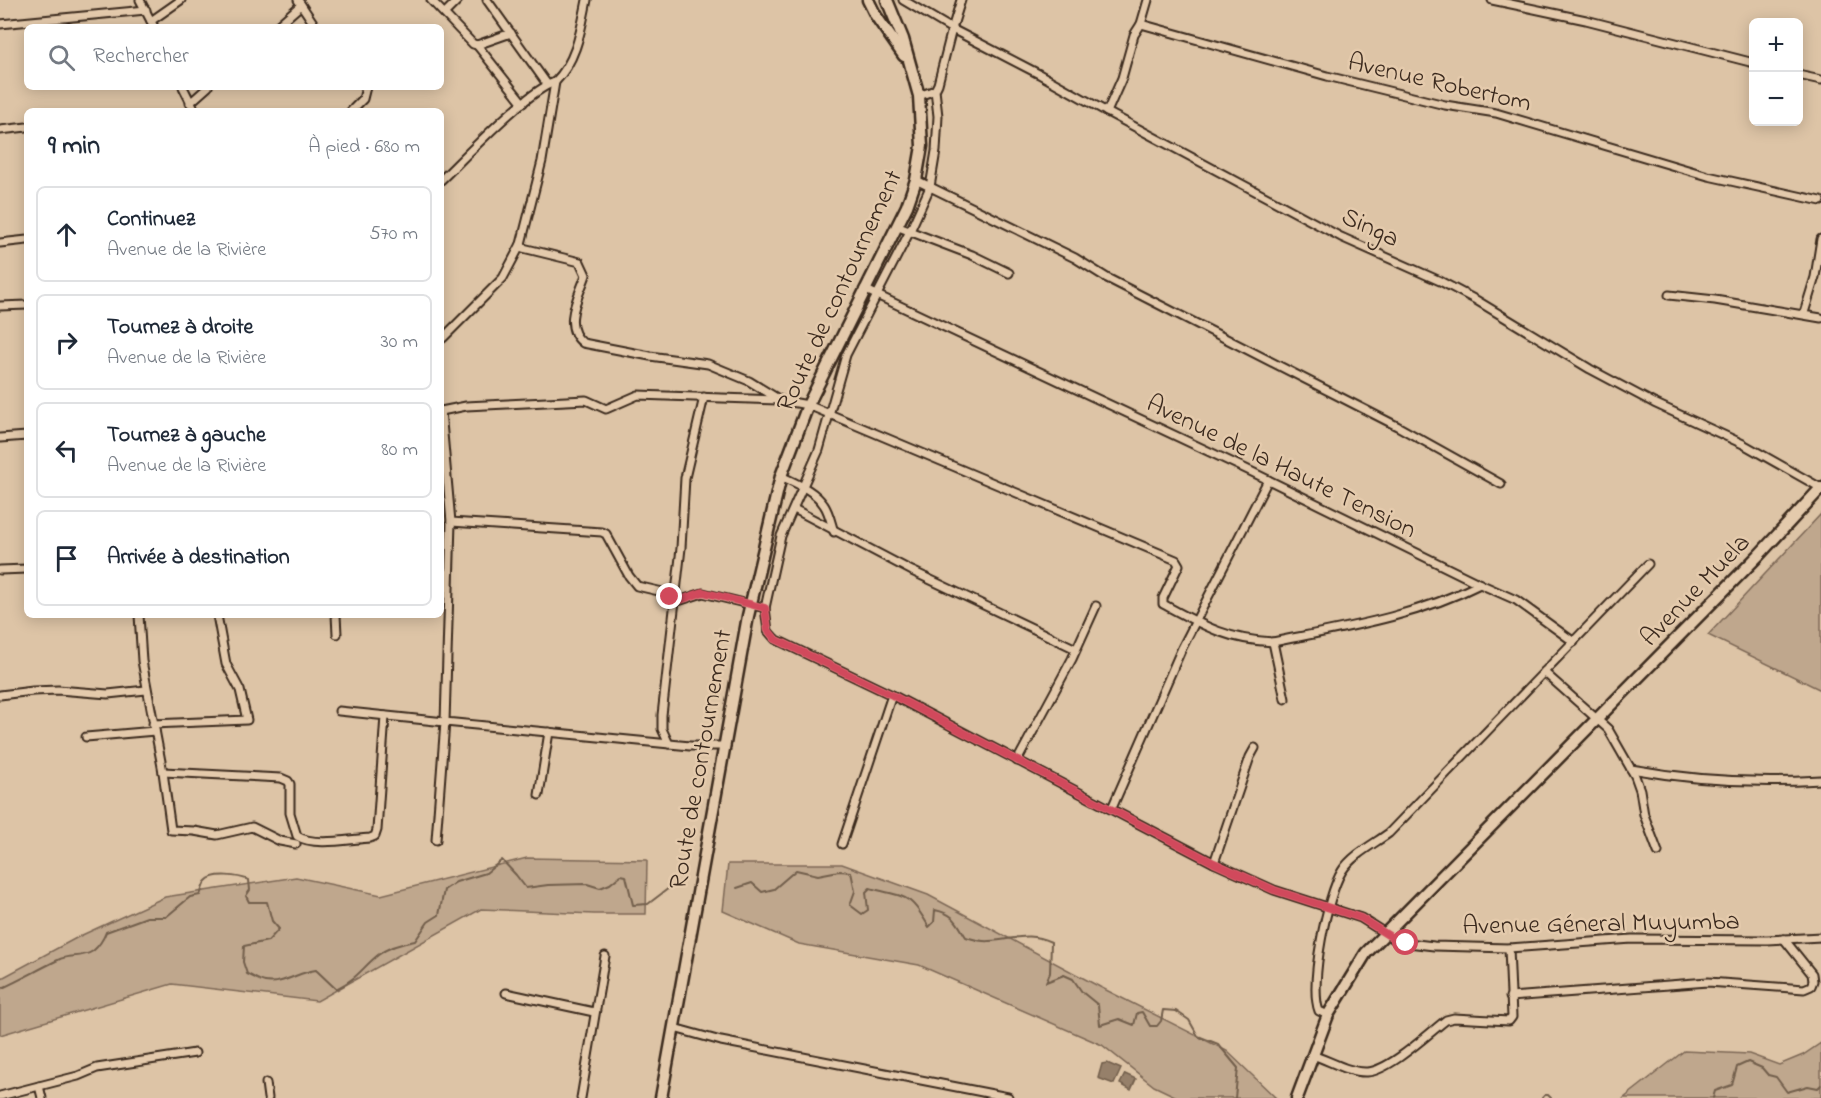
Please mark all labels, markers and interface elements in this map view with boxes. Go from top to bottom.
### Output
map controls [1749,18,1803,126]
button: + [1749,18,1803,72]
search box [24,24,444,90]
icon: search [45,41,78,74]
text: Rechercher [93,41,189,73]
street label: Avenue Robertom [1344,44,1535,123]
button: − [1749,72,1803,126]
text: 9 min [48,128,100,166]
text: À pied · 680 m [308,133,420,162]
street label: Route de contournement [768,164,914,419]
street label: Singa [1335,199,1405,259]
text: Continuez [107,204,195,236]
icon: ahead [50,218,83,251]
text: 570 m [369,220,418,249]
text: Avenue de la Rivière [107,236,266,265]
text: Tournez à droite [107,312,253,344]
icon: right [50,326,83,359]
text: 30 m [381,328,418,357]
text: Avenue de la Rivière [107,344,266,373]
street label: Avenue de la Haute Tension [1139,386,1422,550]
text: Tournez à gauche [107,420,266,452]
icon: left [50,434,83,467]
text: 80 m [381,436,418,465]
text: Avenue de la Rivière [107,452,266,481]
street label: Avenue Muela [1632,526,1760,656]
icon: arrive [50,542,83,575]
text: Arrivée à destination [107,542,290,574]
route end [656,583,682,609]
street label: Route de contournement [660,626,744,892]
street label: Avenue Géneral Muyumba [1462,904,1740,946]
route start [1392,929,1418,955]

